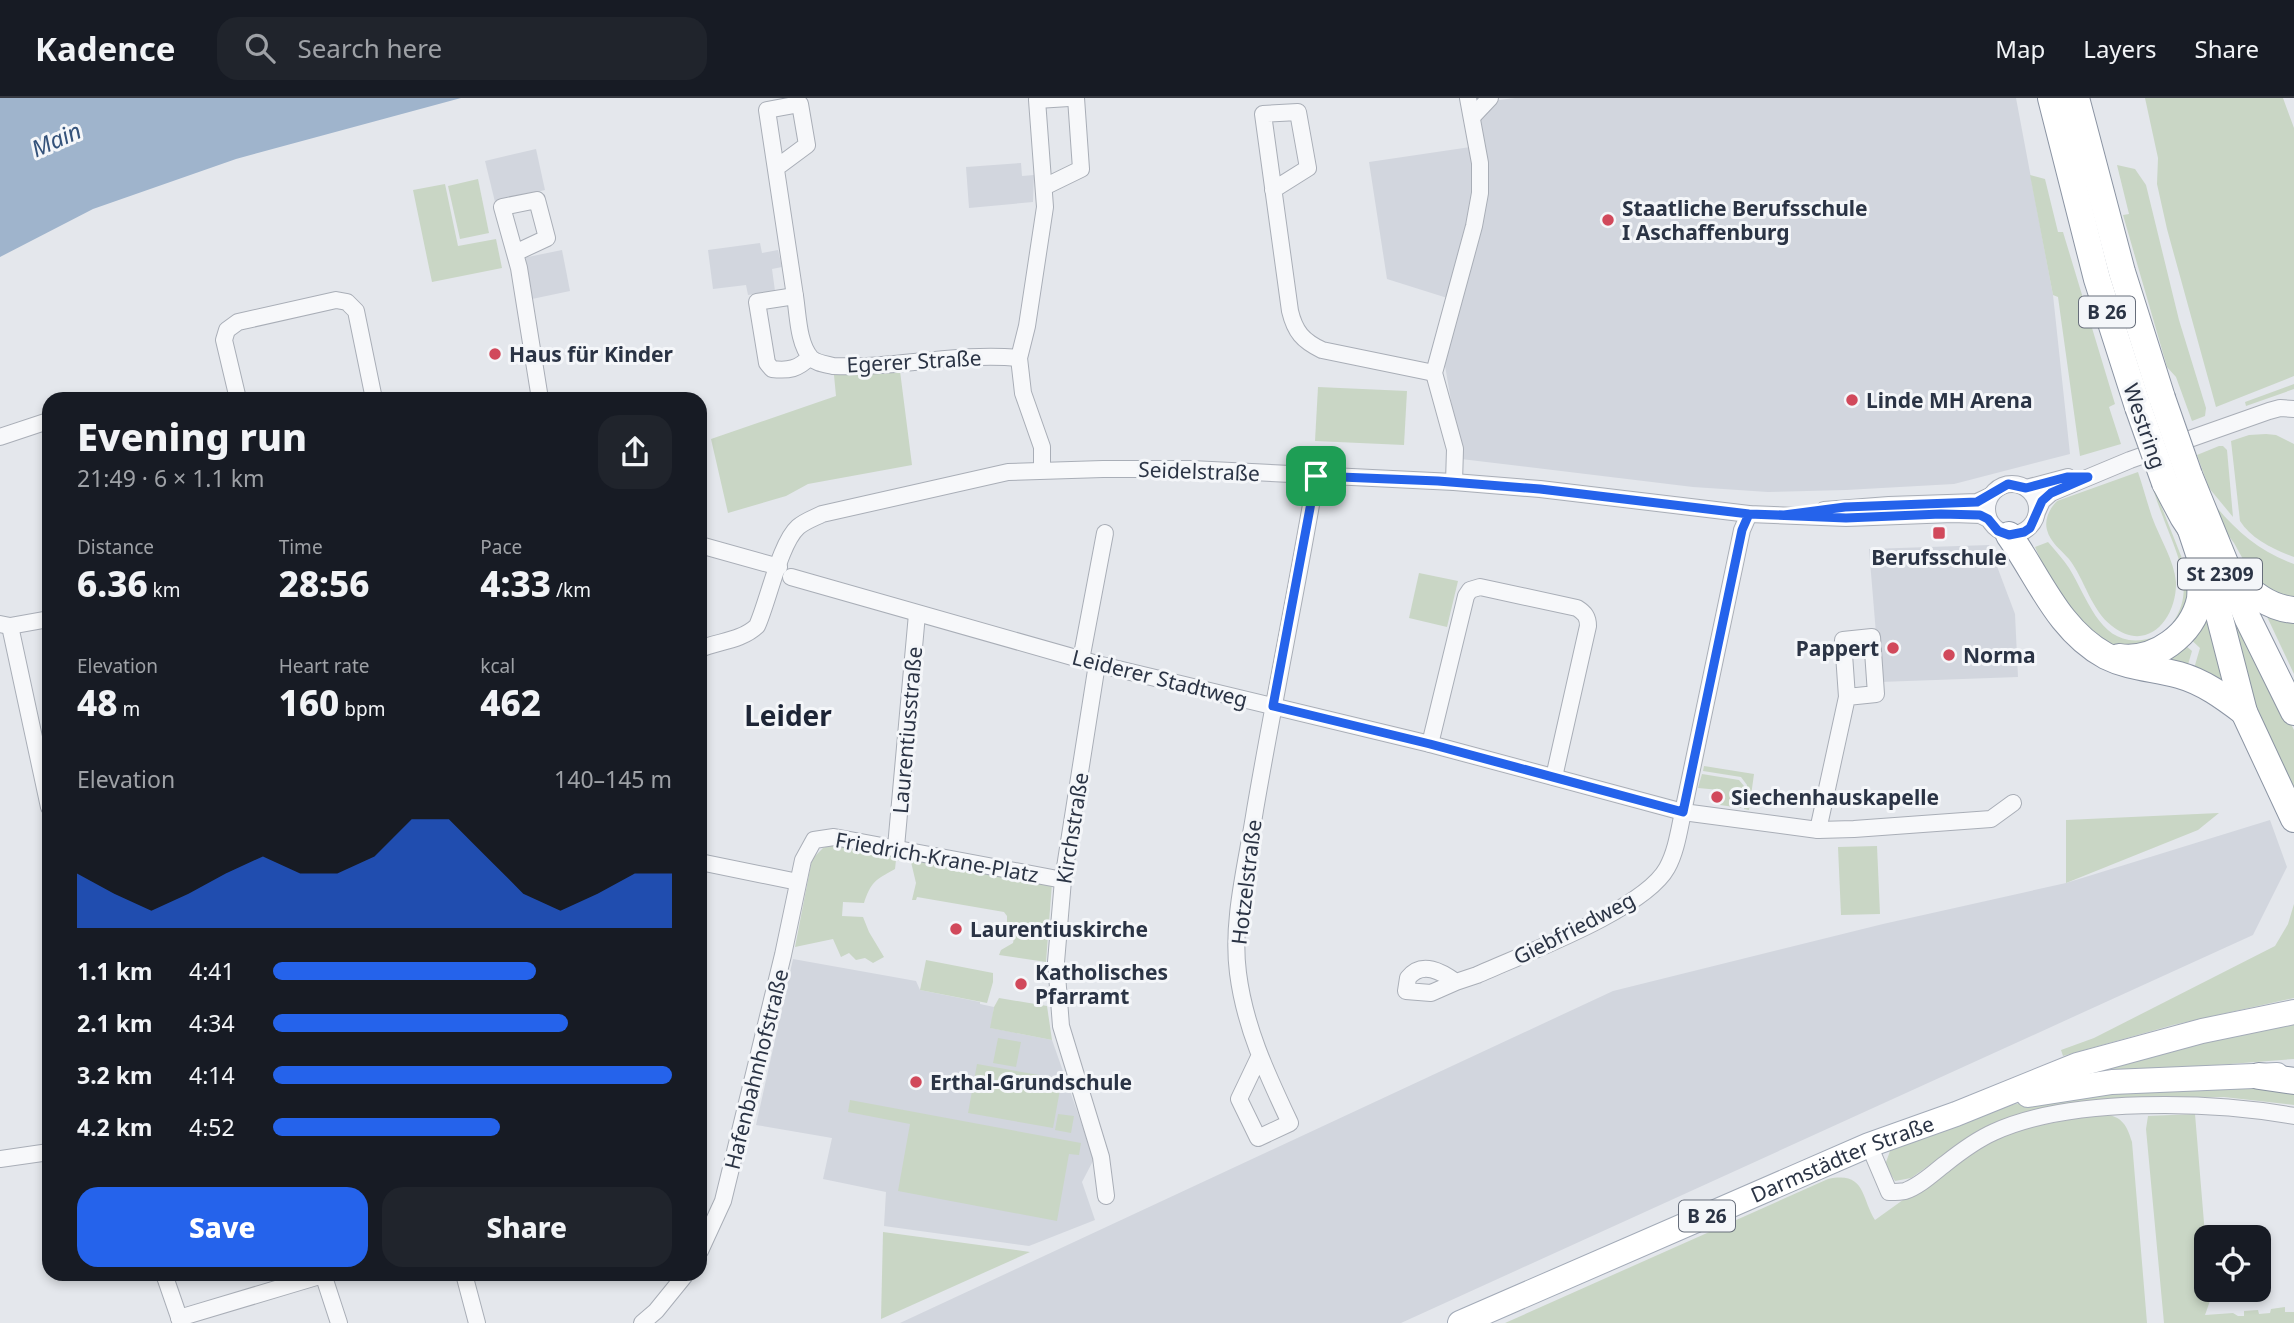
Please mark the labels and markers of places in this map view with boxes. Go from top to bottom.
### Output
place label: Staatliche Berufsschule I Aschaffenburg [1622,194,1868,246]
marker: Staatliche Berufsschule I Aschaffenburg [1600,212,1616,228]
place label: Haus für Kinder [509,340,674,368]
marker: Haus für Kinder [487,346,503,362]
place label: Linde MH Arena [1866,386,2033,414]
marker: Linde MH Arena [1844,392,1860,408]
pin [1286,446,1346,506]
marker: Berufsschule [1931,525,1947,541]
place label: Berufsschule [1871,543,2007,571]
place label: Pappert [1796,634,1879,662]
marker: Pappert [1885,640,1901,656]
place label: Norma [1963,641,2036,669]
marker: Norma [1941,647,1957,663]
place label: Siechenhauskapelle [1731,783,1939,811]
marker: Siechenhauskapelle [1709,789,1725,805]
place label: Laurentiuskirche [970,915,1148,943]
marker: Laurentiuskirche [948,921,964,937]
place label: Katholisches Pfarramt [1035,958,1168,1010]
marker: Katholisches Pfarramt [1013,976,1029,992]
place label: Erthal-Grundschule [930,1068,1132,1096]
marker: Erthal-Grundschule [908,1074,924,1090]

